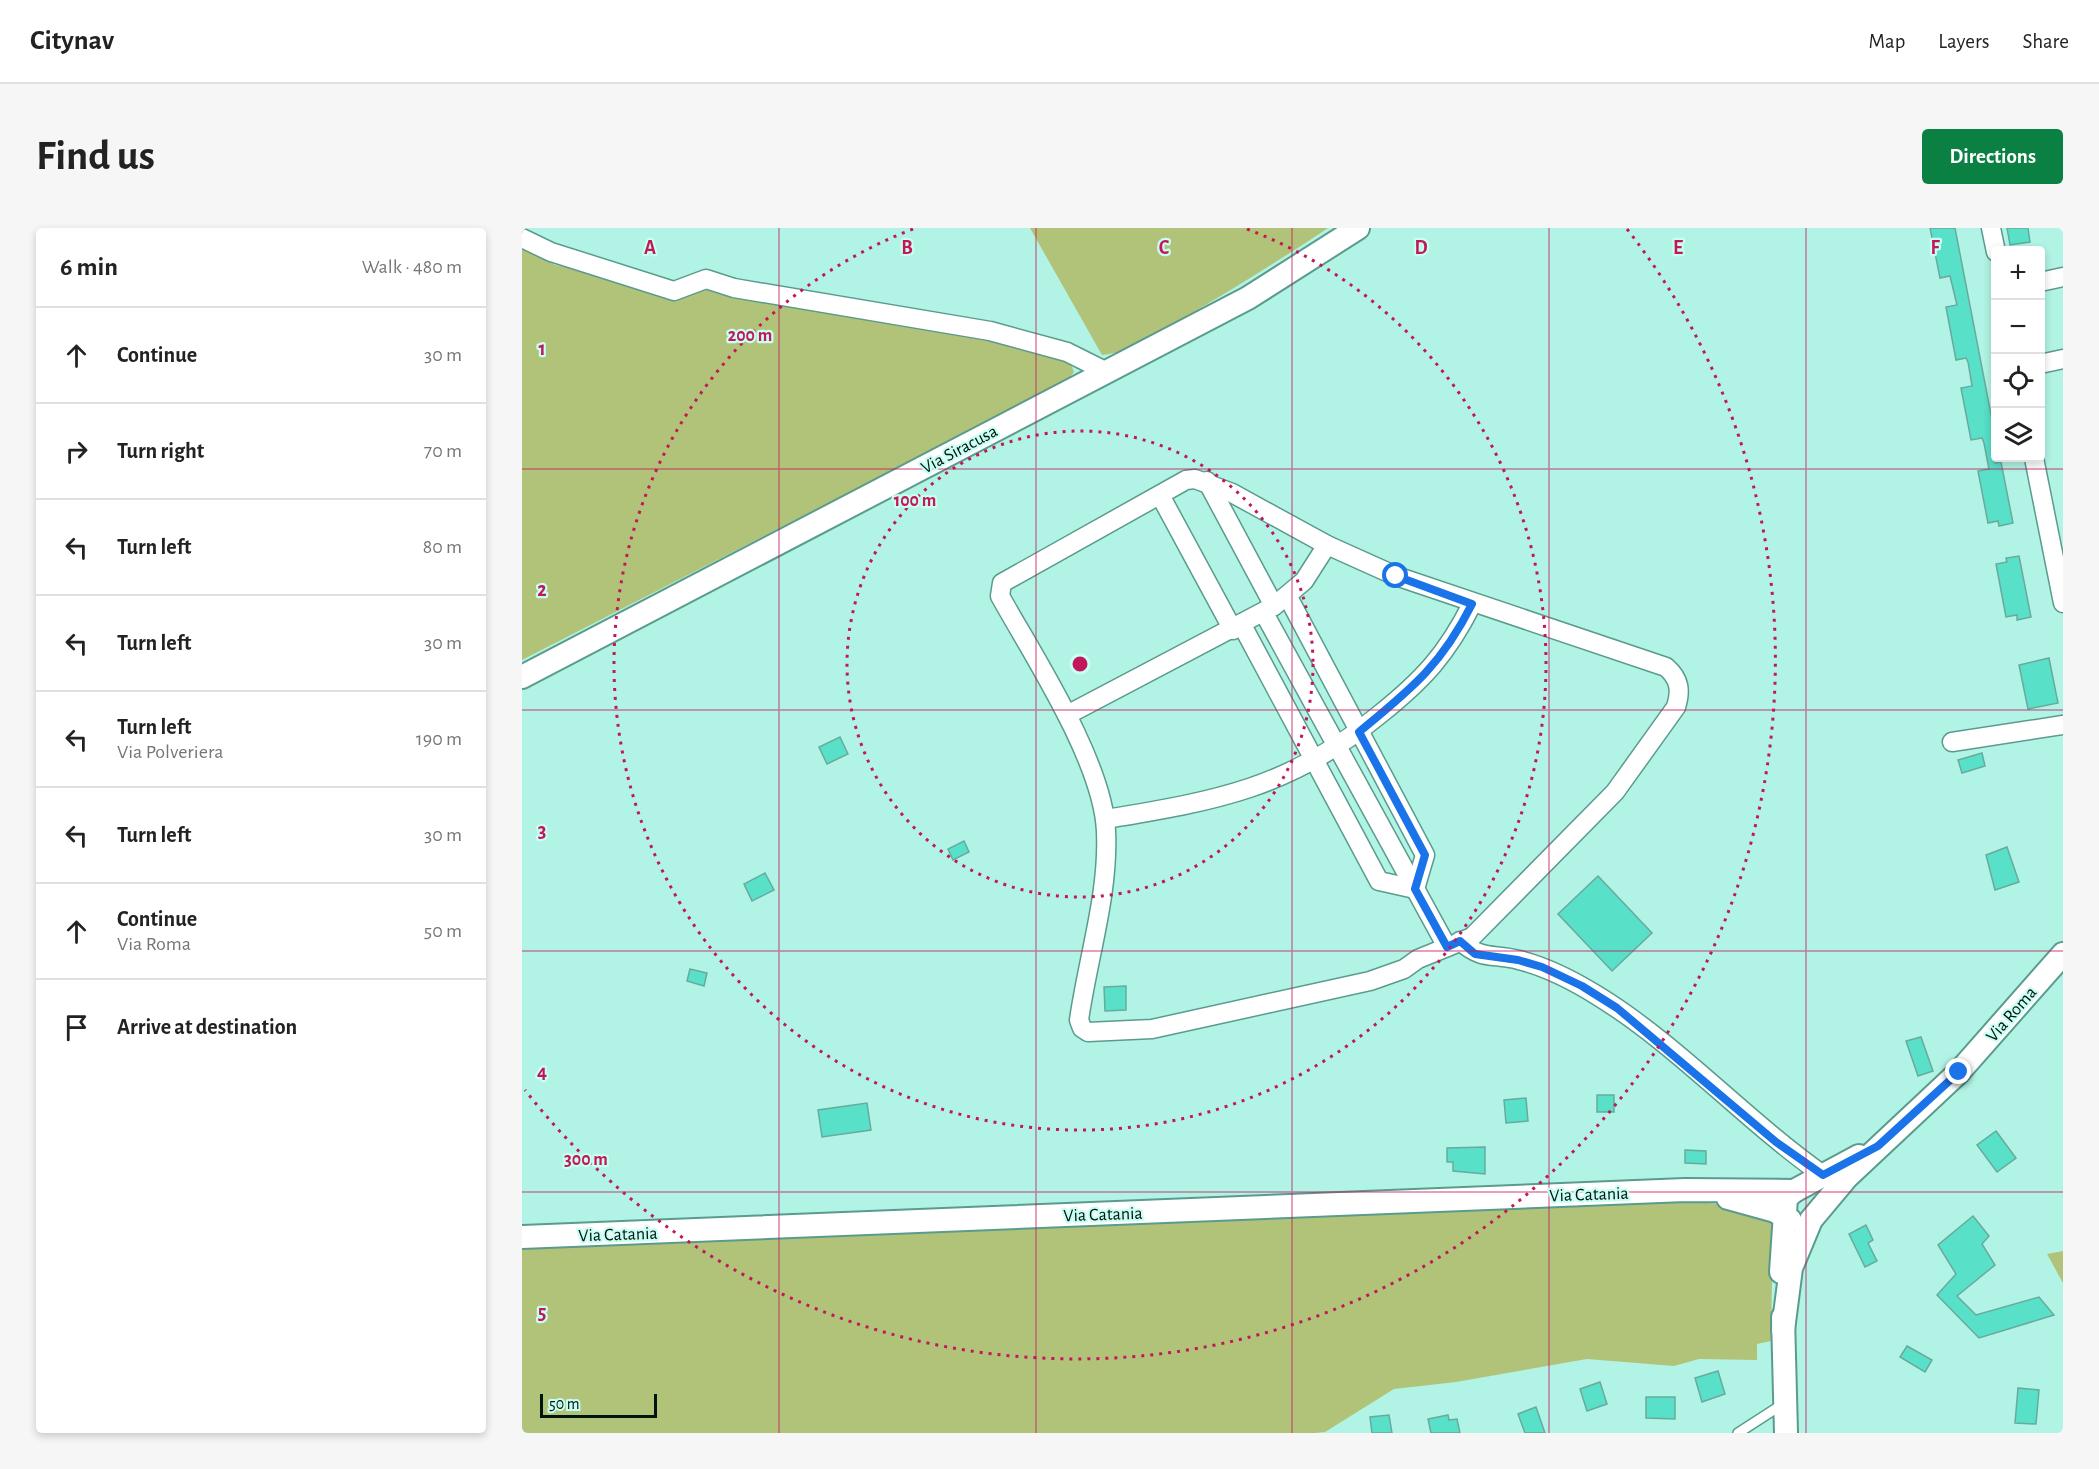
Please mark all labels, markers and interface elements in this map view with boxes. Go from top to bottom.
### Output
text: Citynav [30,27,114,55]
text: Map [1869,31,1905,52]
text: Layers [1938,31,1989,52]
text: Share [2022,31,2069,52]
button: Directions [1922,129,2063,184]
text: Find us [36,135,155,177]
text: A [644,238,656,258]
text: B [901,238,913,258]
text: C [1159,238,1170,258]
text: D [1414,238,1428,258]
text: E [1673,238,1683,258]
text: F [1930,238,1940,258]
map controls [1991,246,2045,462]
button: + [1991,246,2045,300]
text: 6 min [60,254,118,280]
text: Walk · 480 m [362,257,462,277]
button: − [1991,300,2045,354]
text: 200 m [728,327,772,345]
icon: ahead [60,339,93,372]
text: 1 [538,339,546,359]
text: Continue [117,344,197,366]
text: 30 m [424,345,462,365]
button: locate [1991,354,2045,408]
button: layers [1991,408,2045,462]
street label: Via Siracusa [918,422,1001,477]
icon: right [60,435,93,468]
text: Turn right [117,440,204,462]
text: 70 m [424,441,462,461]
text: 100 m [894,492,936,510]
icon: left [60,531,93,564]
text: Turn left [117,536,191,558]
text: 80 m [423,537,462,557]
route start [1382,562,1408,588]
text: 2 [537,580,547,600]
icon: left [60,627,93,660]
text: Turn left [117,632,191,654]
text: 30 m [424,633,462,653]
centre of rings [1070,654,1090,674]
text: Turn left [117,716,191,738]
icon: left [60,723,93,756]
text: 190 m [416,729,462,749]
text: Via Polveriera [117,742,223,762]
icon: left [60,819,93,852]
text: 3 [538,821,546,841]
text: Turn left [117,824,191,846]
text: 30 m [424,825,462,845]
text: Continue [117,908,197,930]
icon: ahead [60,915,93,948]
text: 50 m [424,921,462,941]
text: Via Roma [117,934,191,954]
street label: Via Roma [1983,984,2040,1046]
icon: arrive [60,1011,93,1044]
text: Arrive at destination [117,1016,297,1038]
route end [1945,1058,1971,1084]
text: 4 [537,1062,547,1082]
text: 300 m [564,1151,608,1169]
street label: Via Catania [1549,1185,1629,1205]
street label: Via Catania [1063,1205,1143,1225]
street label: Via Catania [578,1225,658,1245]
text: 5 [538,1303,546,1323]
scale bar [540,1391,657,1418]
text: 50 m [549,1396,580,1412]

